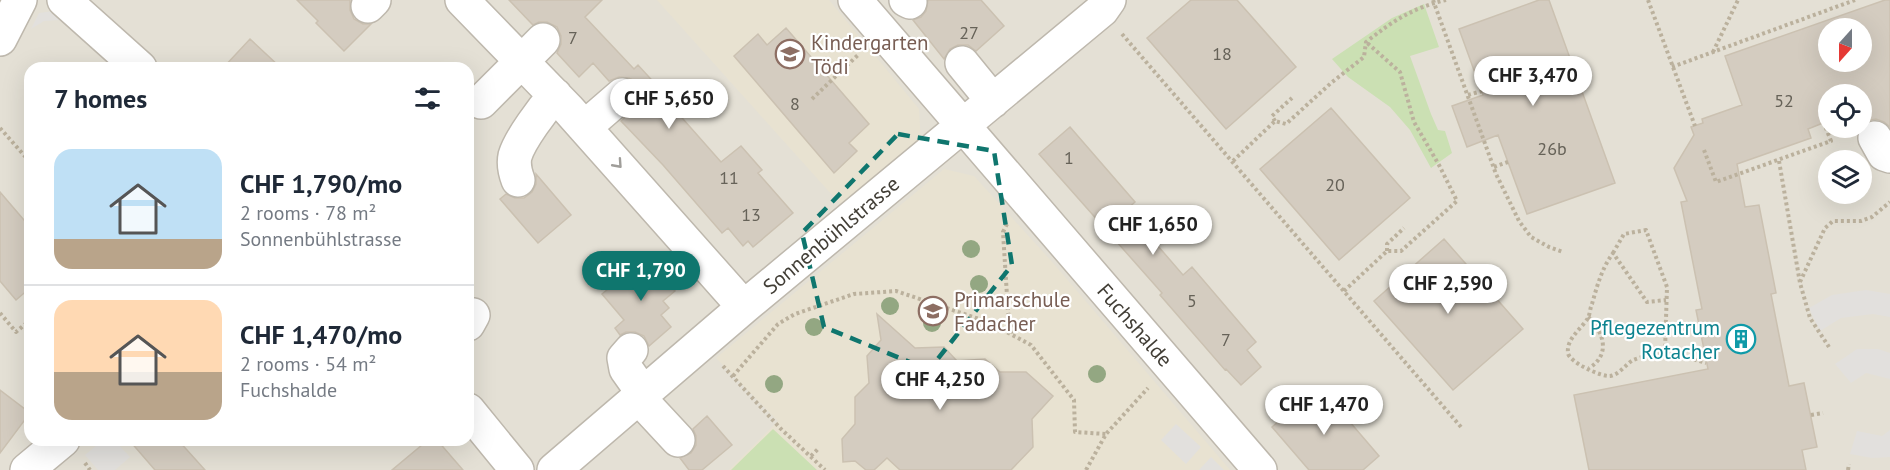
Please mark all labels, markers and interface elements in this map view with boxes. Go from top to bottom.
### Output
north arrow [1818,18,1872,72]
map controls [1818,18,1872,204]
house number: 27 [959,21,979,44]
house number: 7 [568,26,578,49]
place label: Kindergarten Tödi [811,29,929,80]
school or university icon: Kindergarten Tödi [774,38,806,70]
house number: 18 [1212,42,1232,65]
pin: CHF 3,470 [1464,56,1602,107]
text: CHF 3,470 [1488,62,1578,88]
pin: CHF 5,650 [600,79,738,130]
text: 7 homes [54,82,147,115]
icon: filters [411,82,444,115]
button: locate [1818,84,1872,138]
text: CHF 5,650 [624,85,714,111]
house number: 52 [1774,89,1794,112]
house number: 8 [790,92,800,115]
house number: 26b [1537,137,1567,160]
house number: 1 [1064,146,1074,169]
button: layers [1818,150,1872,204]
one-way arrow [611,158,622,168]
house number: 11 [719,166,739,189]
text: CHF 1,790/mo [240,167,402,200]
street label: Sonnenbühlstrasse [757,170,905,300]
icon: home [102,173,174,245]
house number: 20 [1325,173,1345,196]
text: 2 rooms · 78 m² [240,200,376,226]
house number: 13 [741,203,761,226]
pin: CHF 1,650 [1084,205,1222,256]
text: CHF 1,650 [1108,211,1198,237]
text: Sonnenbühlstrasse [240,226,402,252]
pin: CHF 1,790 [572,251,710,302]
text: CHF 1,790 [596,257,686,283]
pin: CHF 2,590 [1379,264,1517,315]
text: CHF 2,590 [1403,270,1493,296]
street label: Fuchshalde [1091,278,1179,372]
place label: Primarschule Fadacher [954,286,1070,337]
house number: 5 [1187,289,1197,312]
school or university icon: Primarschule Fadacher [917,295,949,327]
place label: Pflegezentrum Rotacher [1590,314,1720,365]
text: CHF 1,470/mo [240,318,402,351]
building icon: Pflegezentrum Rotacher [1725,323,1757,355]
icon: home [102,324,174,396]
house number: 7 [1221,328,1231,351]
text: 2 rooms · 54 m² [240,351,376,377]
pin: CHF 4,250 [871,360,1009,411]
text: CHF 4,250 [895,366,985,392]
text: Fuchshalde [240,377,337,403]
pin: CHF 1,470 [1255,385,1393,436]
text: CHF 1,470 [1279,391,1369,417]

